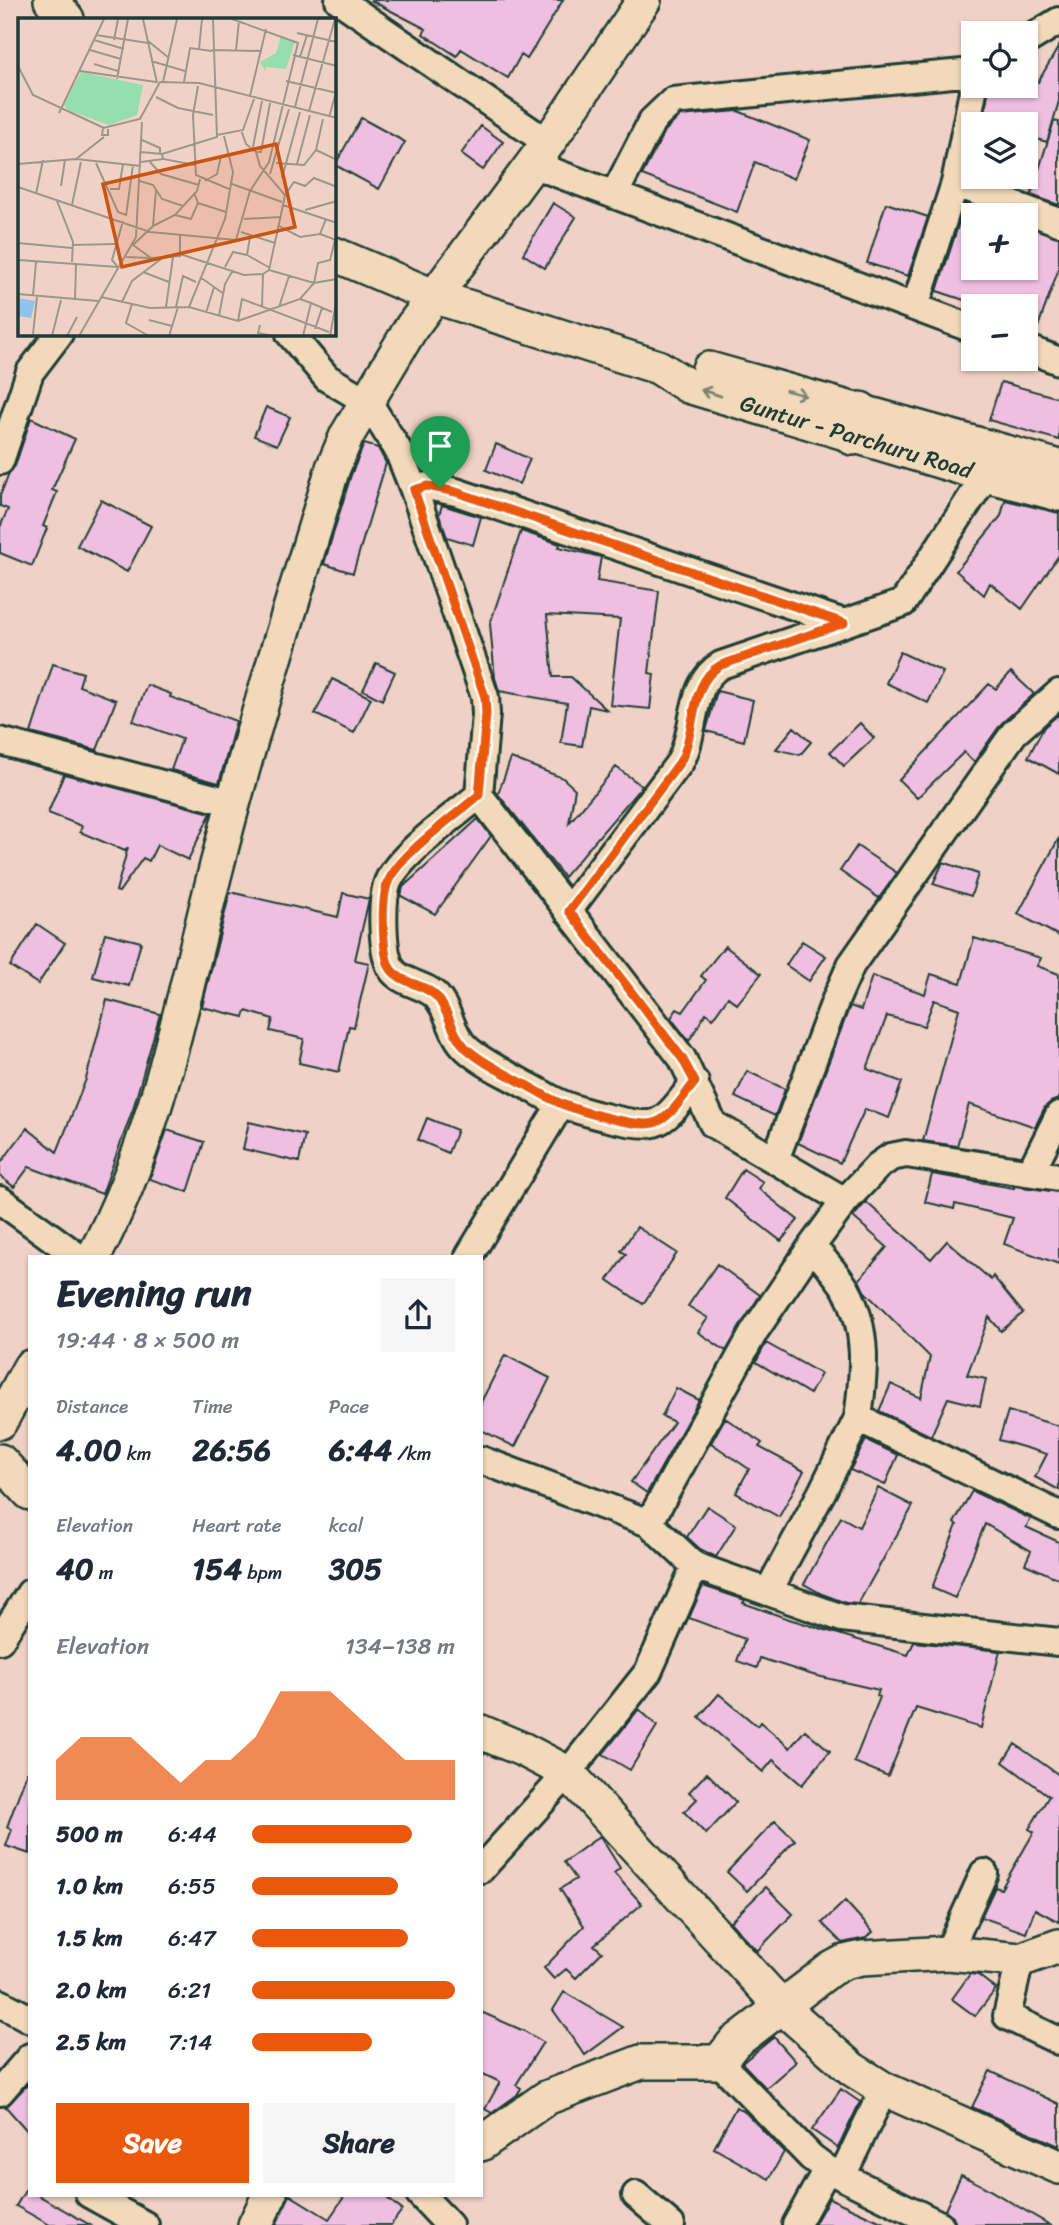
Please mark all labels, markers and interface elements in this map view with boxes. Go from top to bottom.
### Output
inset map [18,18,336,336]
map controls [961,21,1038,371]
button: locate [961,21,1038,98]
button: layers [961,112,1038,189]
button: + [961,203,1038,280]
button: − [961,294,1038,371]
street label: Guntur - Parchuru Road [735,383,980,492]
one-way arrow [700,386,722,399]
one-way arrow [784,387,807,400]
pin [410,416,470,488]
icon: arrive [421,427,459,465]
text: Evening run [56,1260,252,1327]
button: share [381,1278,455,1352]
text: 19:44 · 8 × 500 m [56,1320,239,1361]
text: Distance [56,1390,128,1423]
text: Time [192,1390,233,1423]
text: Pace [329,1390,369,1423]
text: 4.00 [56,1423,122,1477]
text: 26:56 [192,1423,271,1477]
text: 6:44 [329,1423,392,1477]
text: km [122,1437,151,1470]
text: /km [392,1437,431,1470]
text: Elevation [56,1509,133,1542]
text: Heart rate [192,1509,282,1542]
text: kcal [329,1509,363,1542]
text: 40 [56,1542,94,1596]
text: 154 [192,1542,242,1596]
text: 305 [329,1542,382,1596]
text: m [94,1556,113,1589]
text: bpm [242,1556,282,1589]
text: Elevation [56,1626,149,1667]
text: 134–138 m [345,1626,455,1667]
text: 500 m [56,1814,123,1855]
text: 6:44 [168,1814,217,1855]
text: 1.0 km [56,1866,123,1907]
text: 6:55 [168,1866,216,1907]
text: 1.5 km [56,1918,123,1959]
text: 6:47 [168,1918,216,1959]
text: 2.0 km [56,1970,127,2011]
text: 6:21 [168,1970,211,2011]
text: 2.5 km [56,2022,126,2063]
text: 7:14 [168,2022,212,2063]
button: Save [56,2103,249,2183]
button: Share [263,2103,455,2183]

